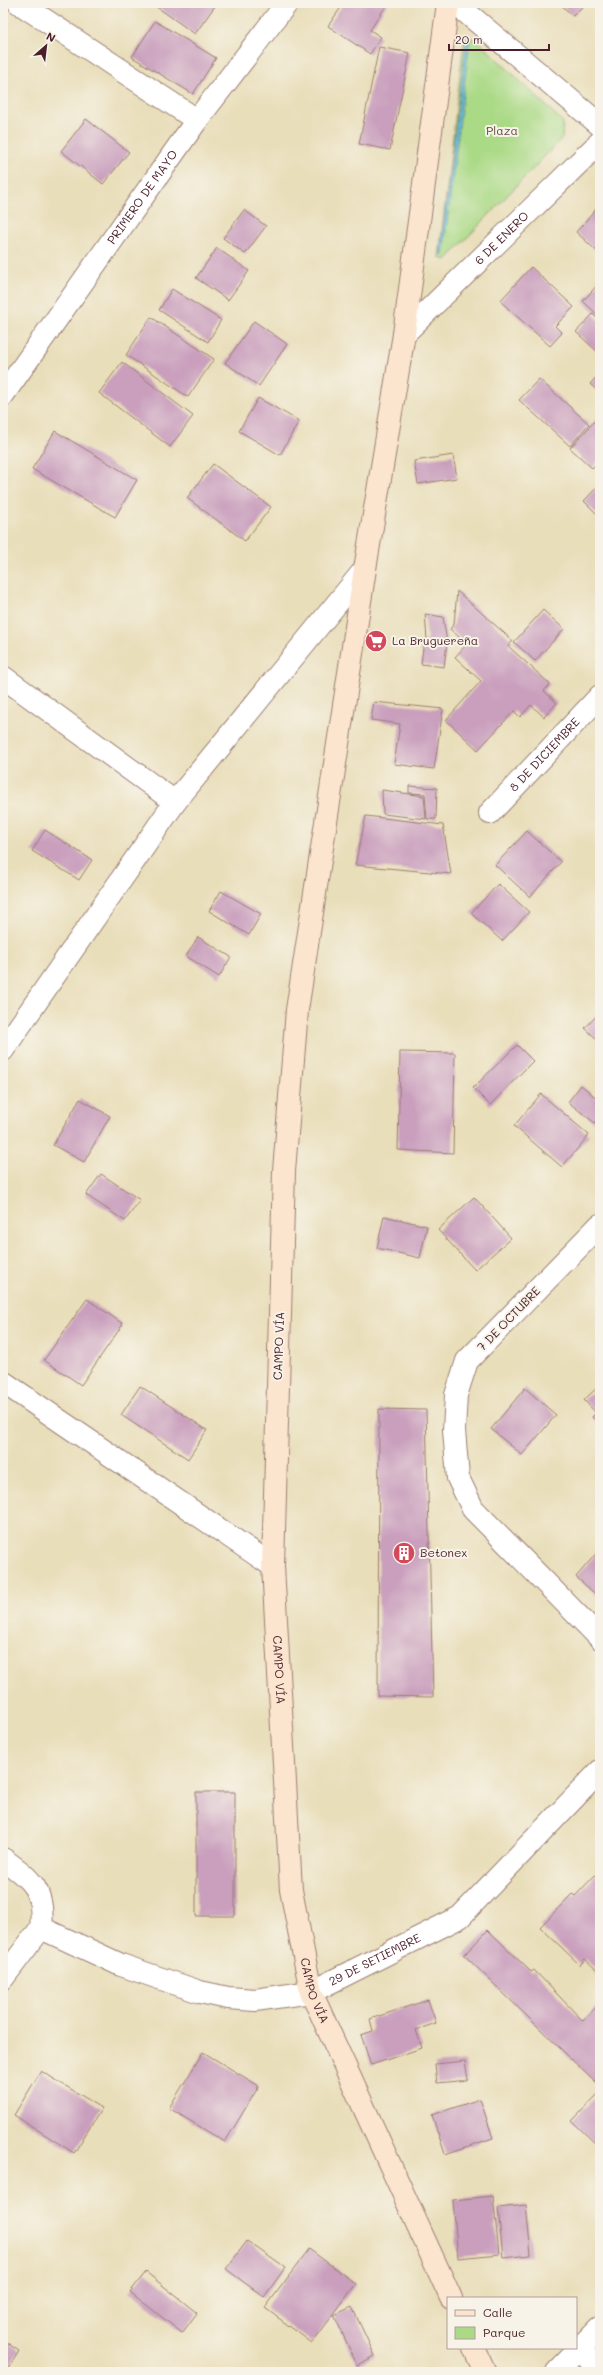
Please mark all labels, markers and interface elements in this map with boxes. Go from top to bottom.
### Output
north arrow [26,26,66,66]
scale bar [449,26,549,52]
text: N [44,28,58,45]
text: 20 m [455,31,483,47]
park label: Plaza [486,122,518,138]
street label: PRIMERO DE MAYO [103,146,181,247]
street label: 6 DE ENERO [471,207,532,268]
supermarket icon: La Bruguereña [363,628,389,654]
place label: La Bruguereña [392,632,478,648]
street label: 8 DE DICIEMBRE [505,714,583,794]
street label: 7 DE OCTUBRE [473,1282,543,1354]
street label: CAMPO VÍA [269,1312,287,1380]
building icon: Betonex [391,1540,417,1566]
place label: Betonex [420,1544,467,1560]
street label: CAMPO VÍA [270,1635,290,1704]
street label: 29 DE SETIEMBRE [326,1929,423,1989]
street label: CAMPO VÍA [297,1956,333,2026]
legend [447,2297,577,2349]
text: Calle [483,2304,513,2320]
text: Parque [483,2324,526,2340]

